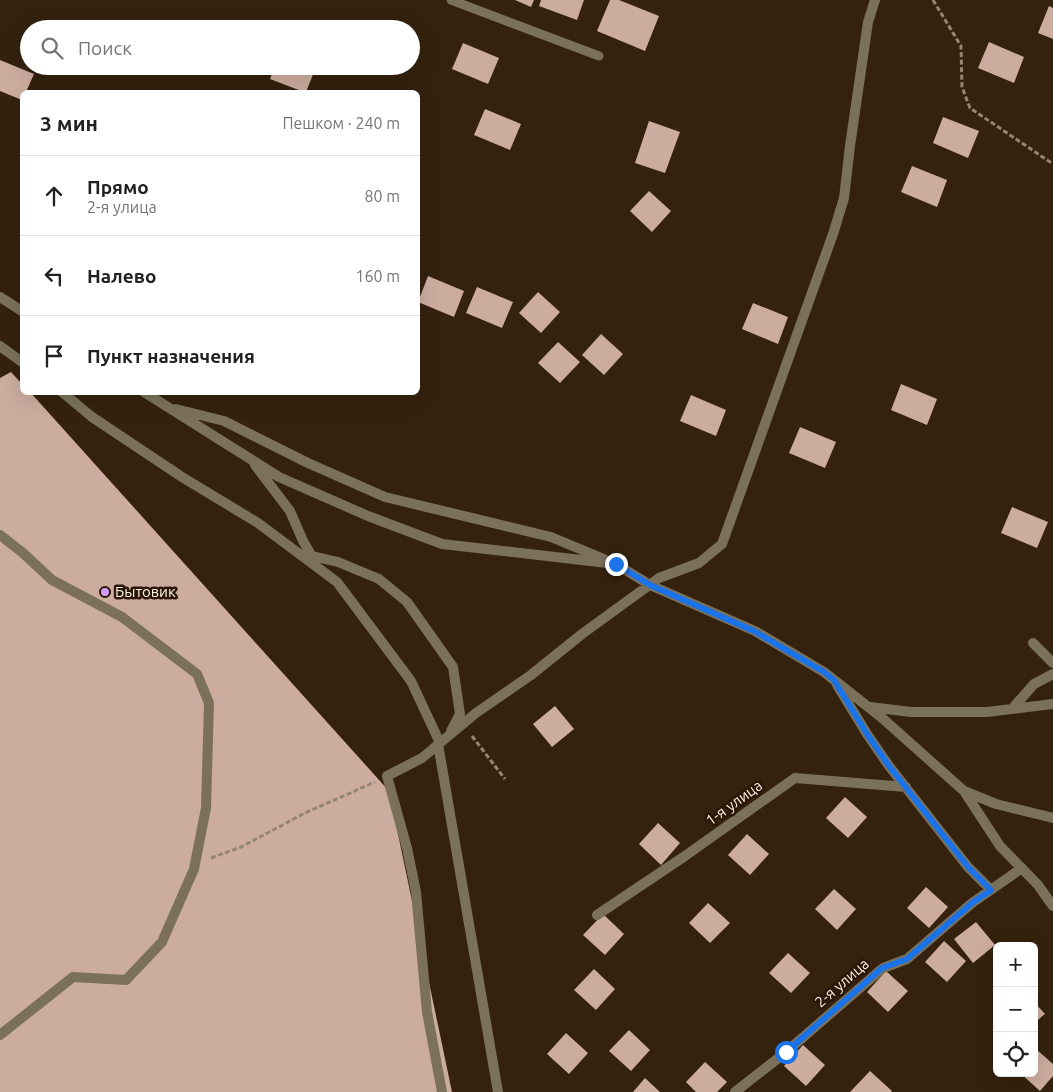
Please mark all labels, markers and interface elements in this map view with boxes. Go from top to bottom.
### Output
search box [20,20,420,75]
icon: search [38,34,66,62]
text: Поиск [78,37,132,59]
text: 3 мин [40,111,98,135]
text: Пешком · 240 m [282,114,400,132]
text: Прямо [87,176,149,198]
icon: ahead [40,182,68,210]
text: 80 m [364,187,400,205]
text: 2-я улица [87,198,157,216]
icon: left [40,262,68,290]
text: Налево [87,265,156,287]
text: 160 m [355,267,400,285]
icon: arrive [40,342,68,370]
text: Пункт назначения [87,345,255,367]
route end [605,553,628,576]
place label: Бытовик [115,583,176,600]
marker: Бытовик [99,586,111,598]
street label: 1-я улица [702,777,765,829]
map controls [993,942,1038,1077]
button: + [993,942,1038,987]
street label: 2-я улица [811,955,872,1010]
button: − [993,987,1038,1032]
button: locate [993,1032,1038,1077]
route start [775,1041,798,1064]

